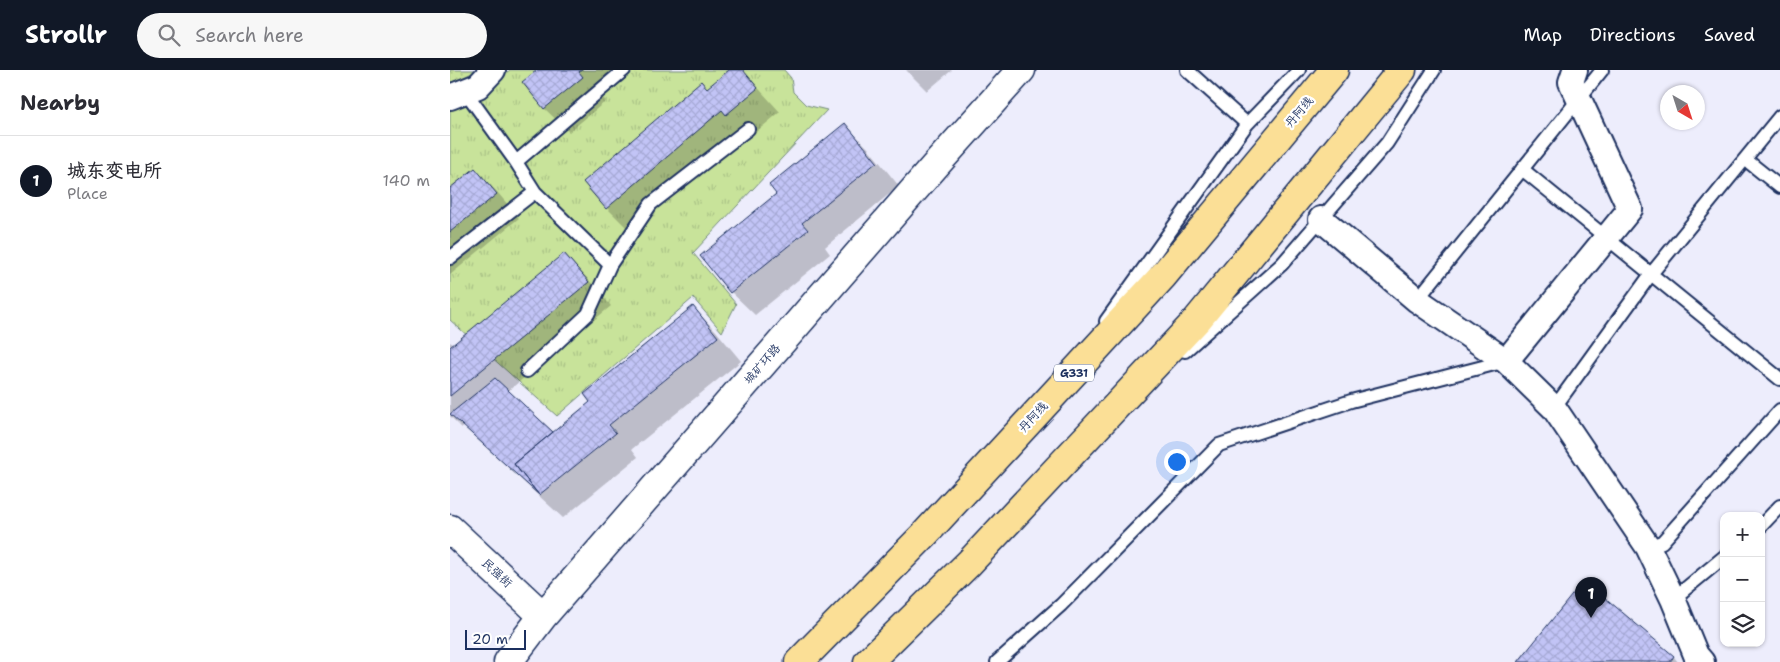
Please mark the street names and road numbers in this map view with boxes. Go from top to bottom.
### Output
street label: 丹阿线 [1281,93,1317,131]
street label: 城矿环路 [740,341,784,387]
road number: G331 [1054,364,1094,382]
street label: 丹阿线 [1015,398,1051,436]
street label: 民强街 [478,555,516,591]

